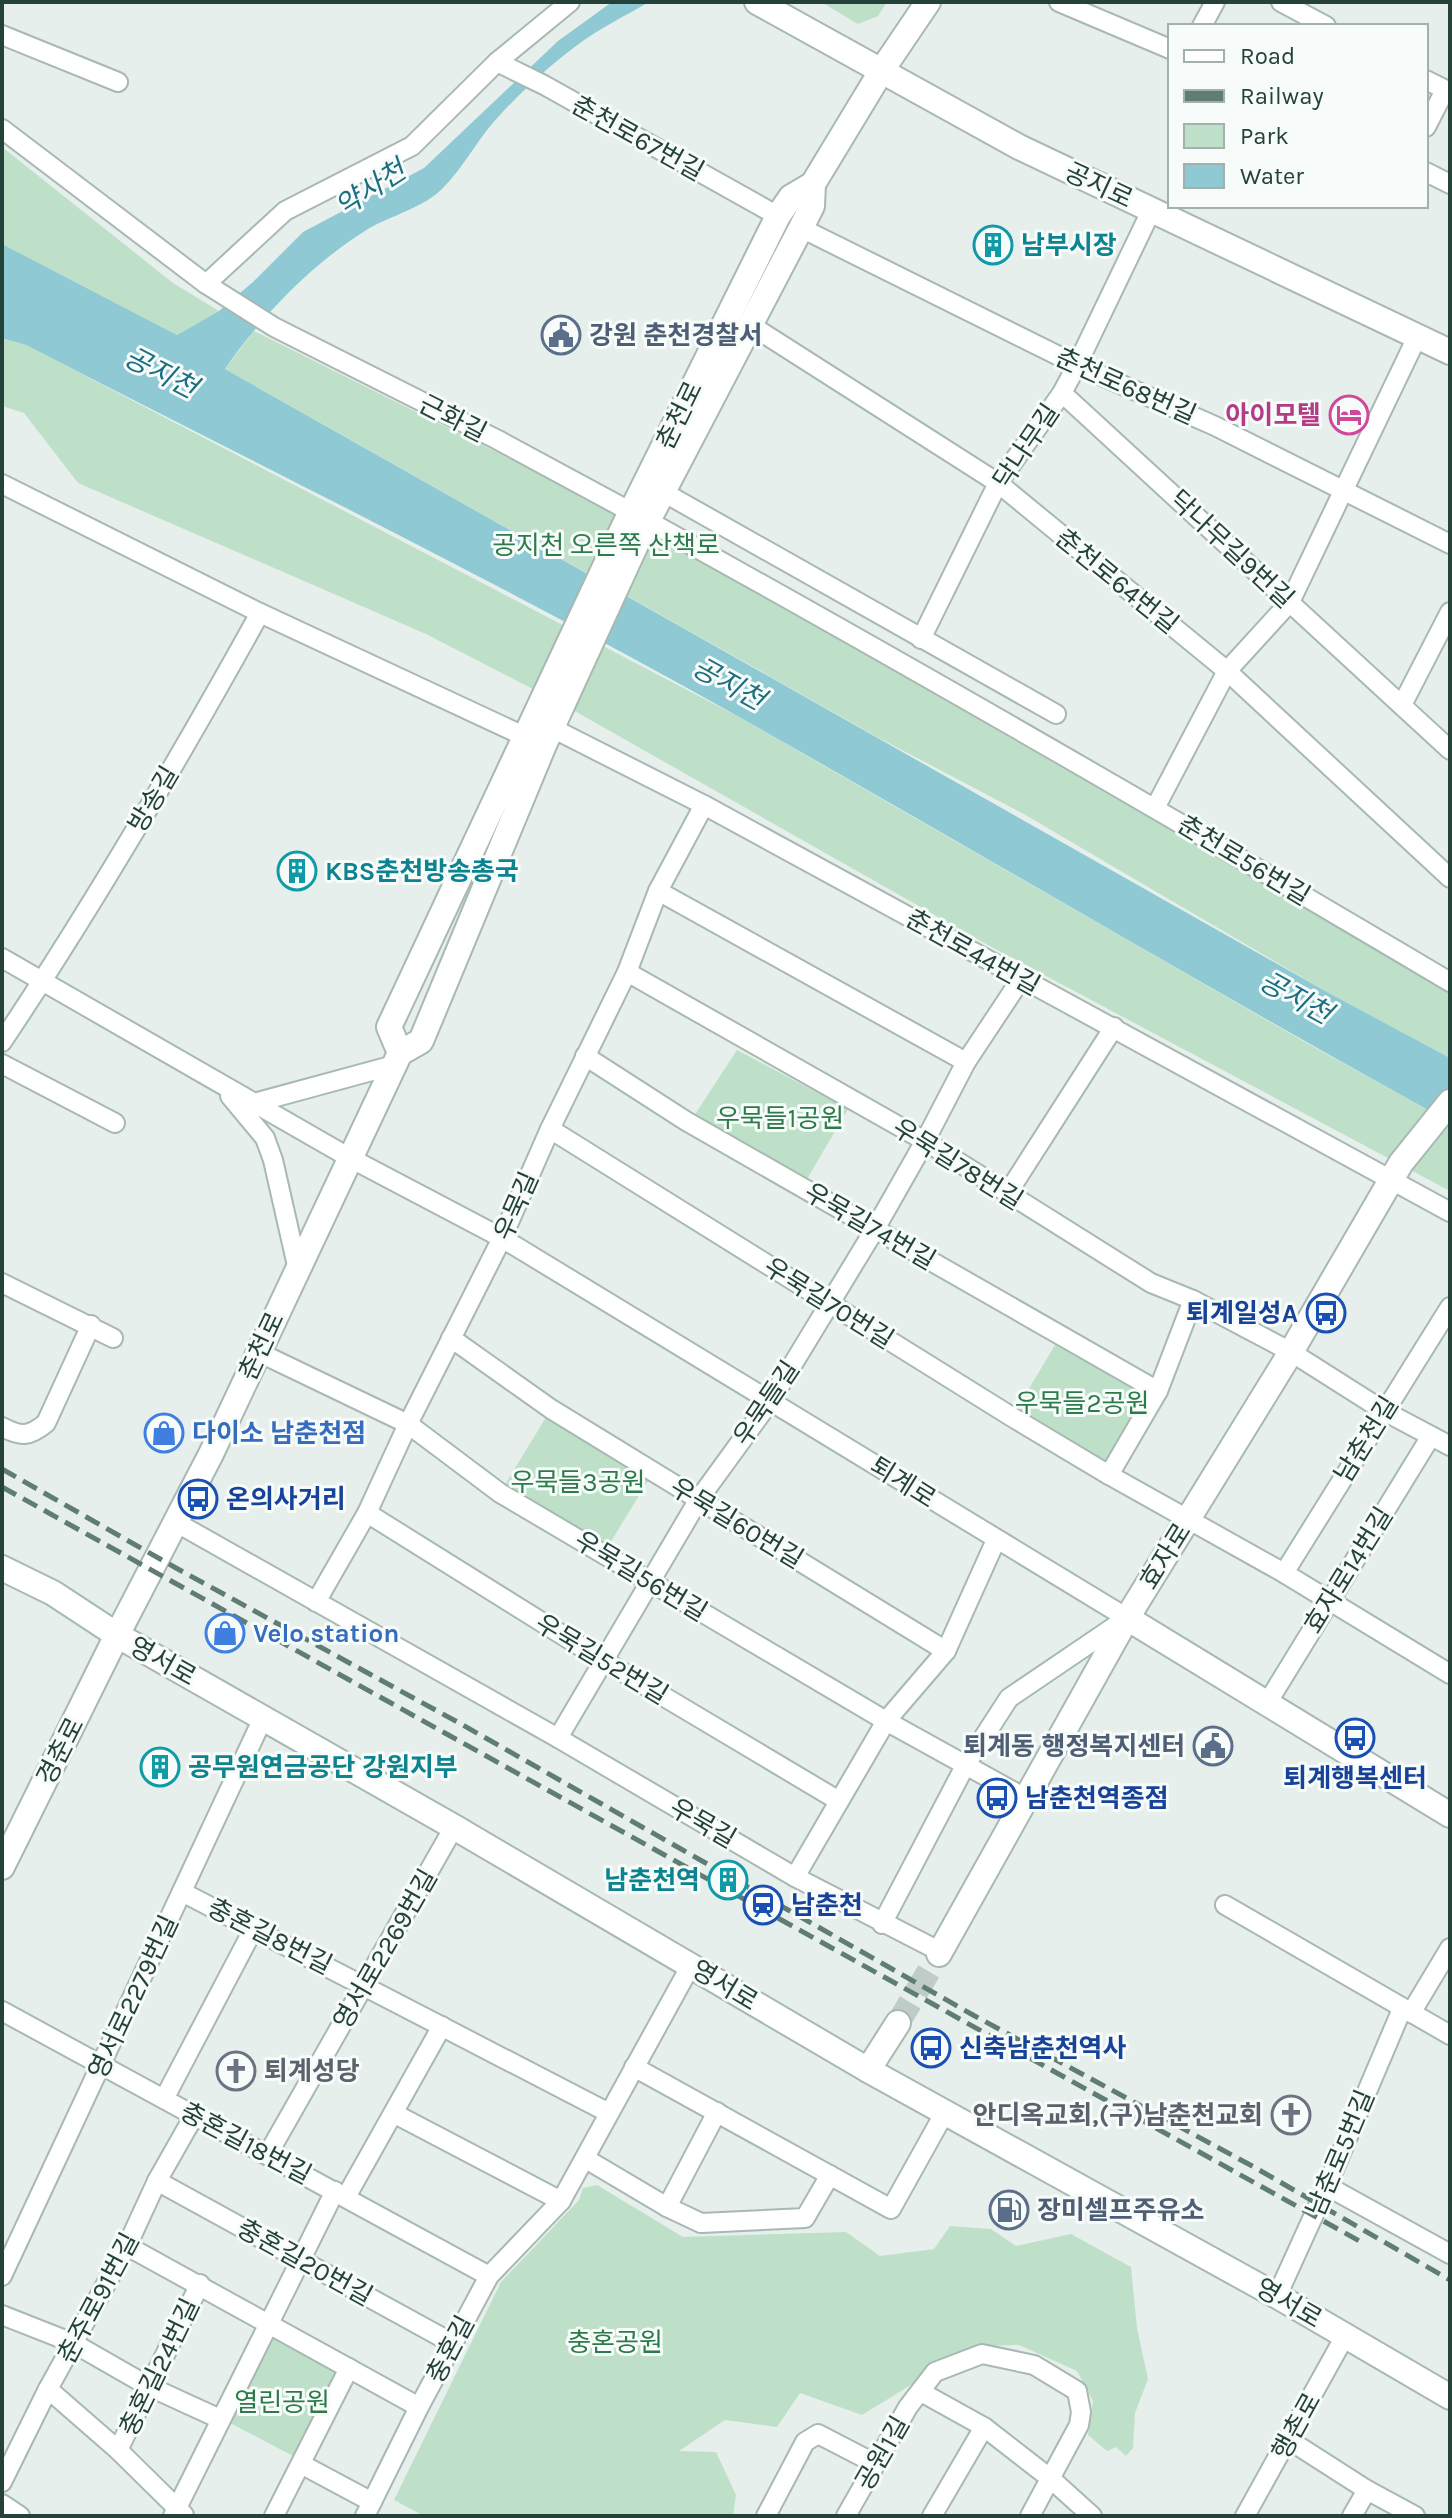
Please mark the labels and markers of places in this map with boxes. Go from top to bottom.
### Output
building icon: 남부시장 [972,224,1014,266]
place label: 남부시장 [1021,230,1117,261]
public building icon: 강원 춘천경찰서 [540,314,582,356]
place label: 강원 춘천경찰서 [589,320,763,351]
hotel icon: 아이모텔 [1328,394,1370,436]
place label: 아이모텔 [1225,400,1321,431]
building icon: KBS춘천방송총국 [276,850,318,892]
place label: KBS춘천방송총국 [325,856,519,887]
bus stop icon: 퇴계일성A [1305,1292,1347,1334]
place label: 퇴계일성A [1186,1298,1298,1329]
shop icon: 다이소 남춘천점 [143,1412,185,1454]
place label: 다이소 남춘천점 [192,1418,366,1449]
bus stop icon: 온의사거리 [177,1478,219,1520]
place label: 온의사거리 [226,1484,346,1515]
shop icon: Velo station [204,1612,246,1654]
place label: Velo station [253,1618,400,1649]
bus stop icon: 퇴계행복센터 [1334,1717,1376,1759]
public building icon: 퇴계동 행정복지센터 [1192,1725,1234,1767]
place label: 퇴계동 행정복지센터 [963,1731,1185,1762]
building icon: 공무원연금공단 강원지부 [139,1746,181,1788]
place label: 공무원연금공단 강원지부 [188,1752,458,1783]
place label: 퇴계행복센터 [1283,1763,1427,1794]
bus stop icon: 남춘천역종점 [976,1777,1018,1819]
place label: 남춘천역종점 [1025,1783,1169,1814]
building icon: 남춘천역 [707,1859,749,1901]
place label: 남춘천역 [604,1865,700,1896]
station icon: 남춘천 [742,1884,784,1926]
place label: 남춘천 [791,1890,863,1921]
bus stop icon: 신축남춘천역사 [910,2027,952,2069]
place label: 신축남춘천역사 [959,2033,1127,2064]
church icon: 퇴계성당 [215,2050,257,2092]
place label: 퇴계성당 [264,2056,360,2087]
church icon: 안디옥교회,(구)남춘천교회 [1270,2094,1312,2136]
place label: 안디옥교회,(구)남춘천교회 [973,2100,1263,2131]
fuel station icon: 장미셀프주유소 [988,2189,1030,2231]
place label: 장미셀프주유소 [1037,2195,1204,2226]

